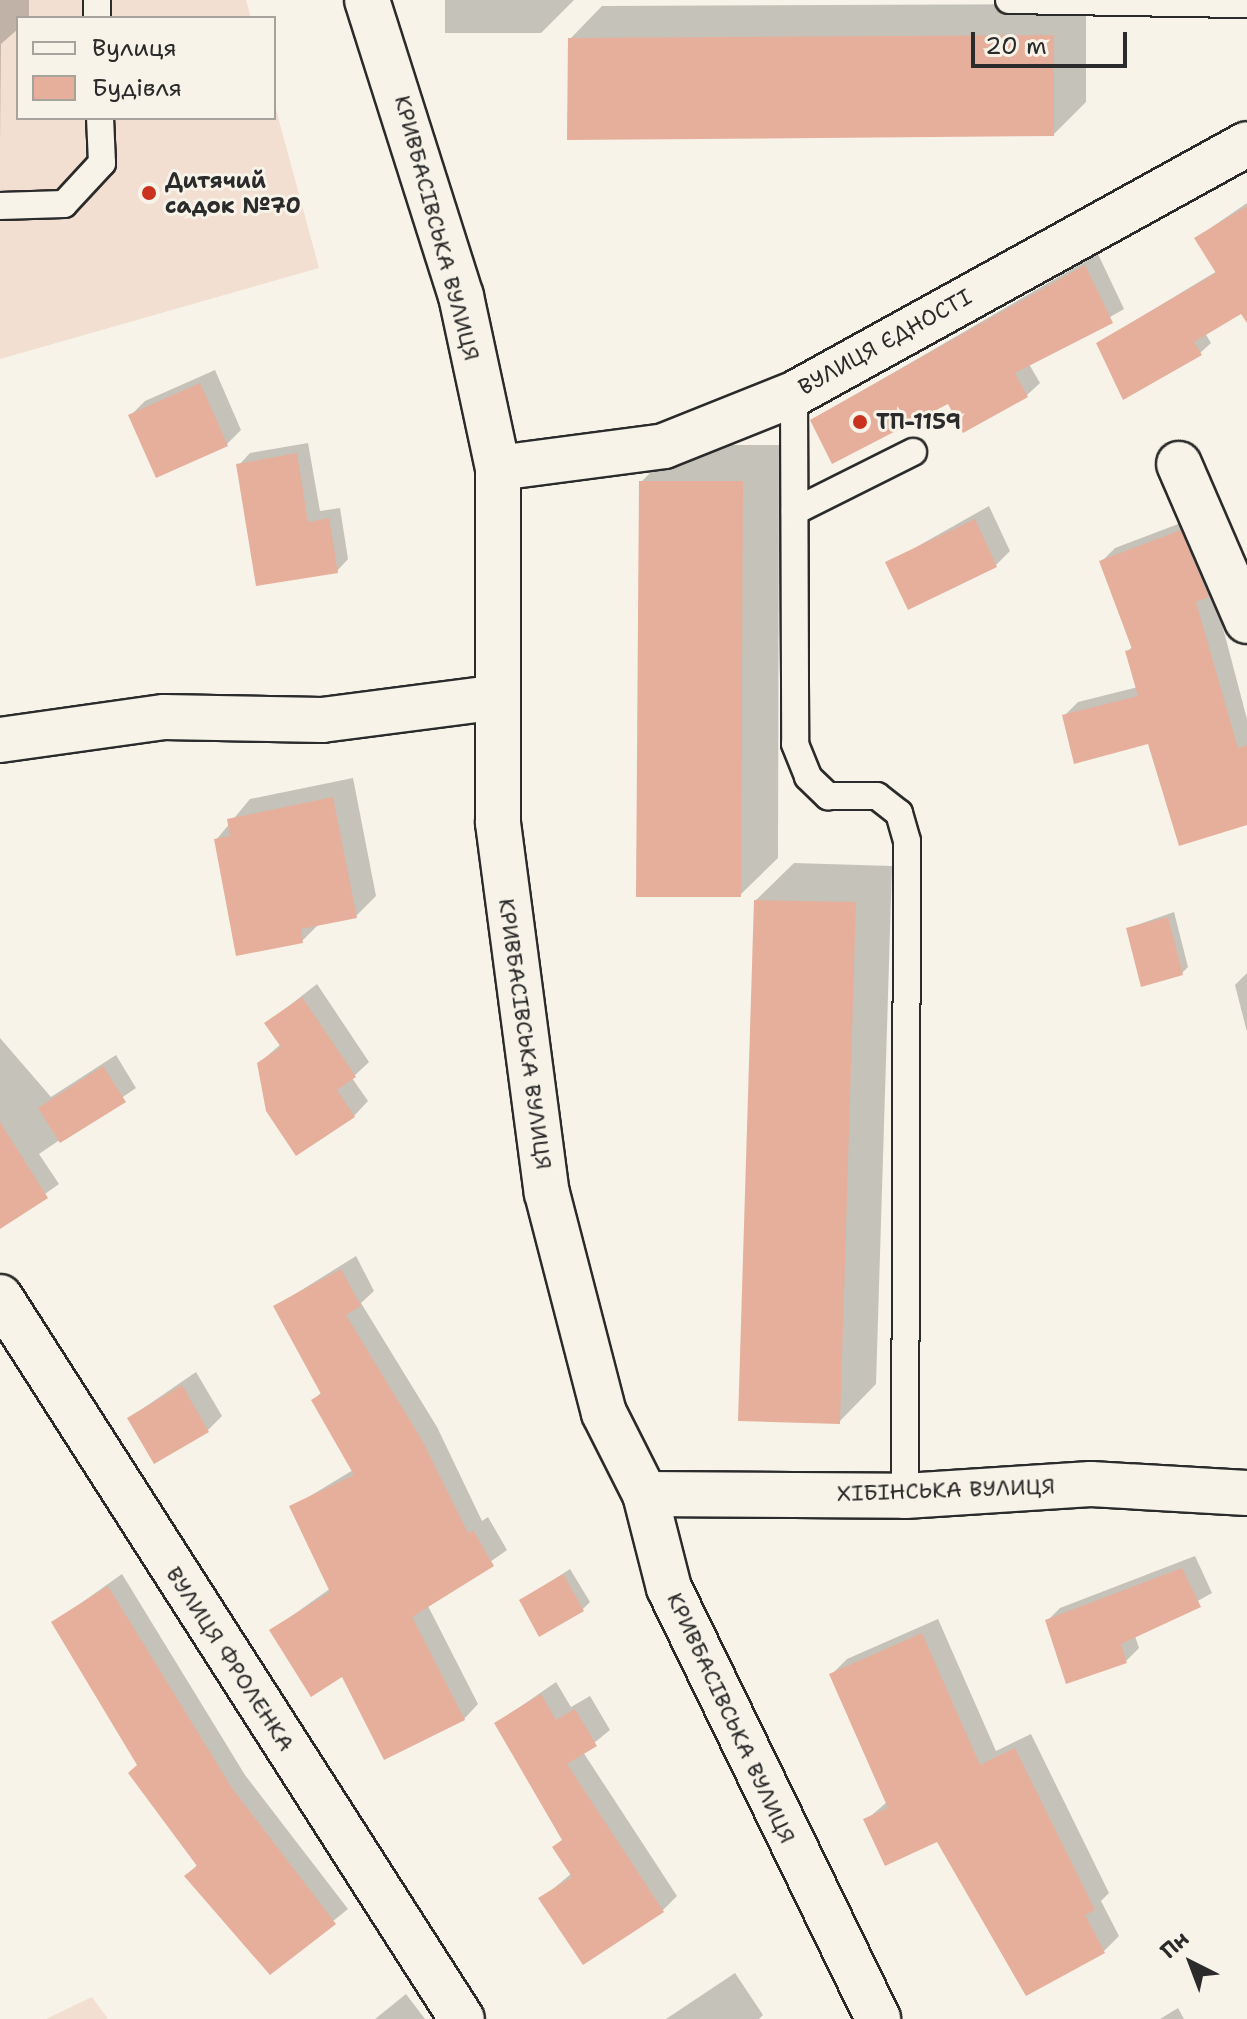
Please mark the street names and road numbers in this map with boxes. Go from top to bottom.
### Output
street label: КРИВБАСІВСЬКА ВУЛИЦЯ [389,92,485,364]
street label: ВУЛИЦЯ ЄДНОСТІ [794,284,976,400]
street label: КРИВБАСІВСЬКА ВУЛИЦЯ [493,897,557,1171]
street label: ХІБІНСЬКА ВУЛИЦЯ [836,1473,1056,1507]
street label: ВУЛИЦЯ ФРОЛЕНКА [160,1562,300,1756]
street label: КРИВБАСІВСЬКА ВУЛИЦЯ [661,1588,801,1848]

